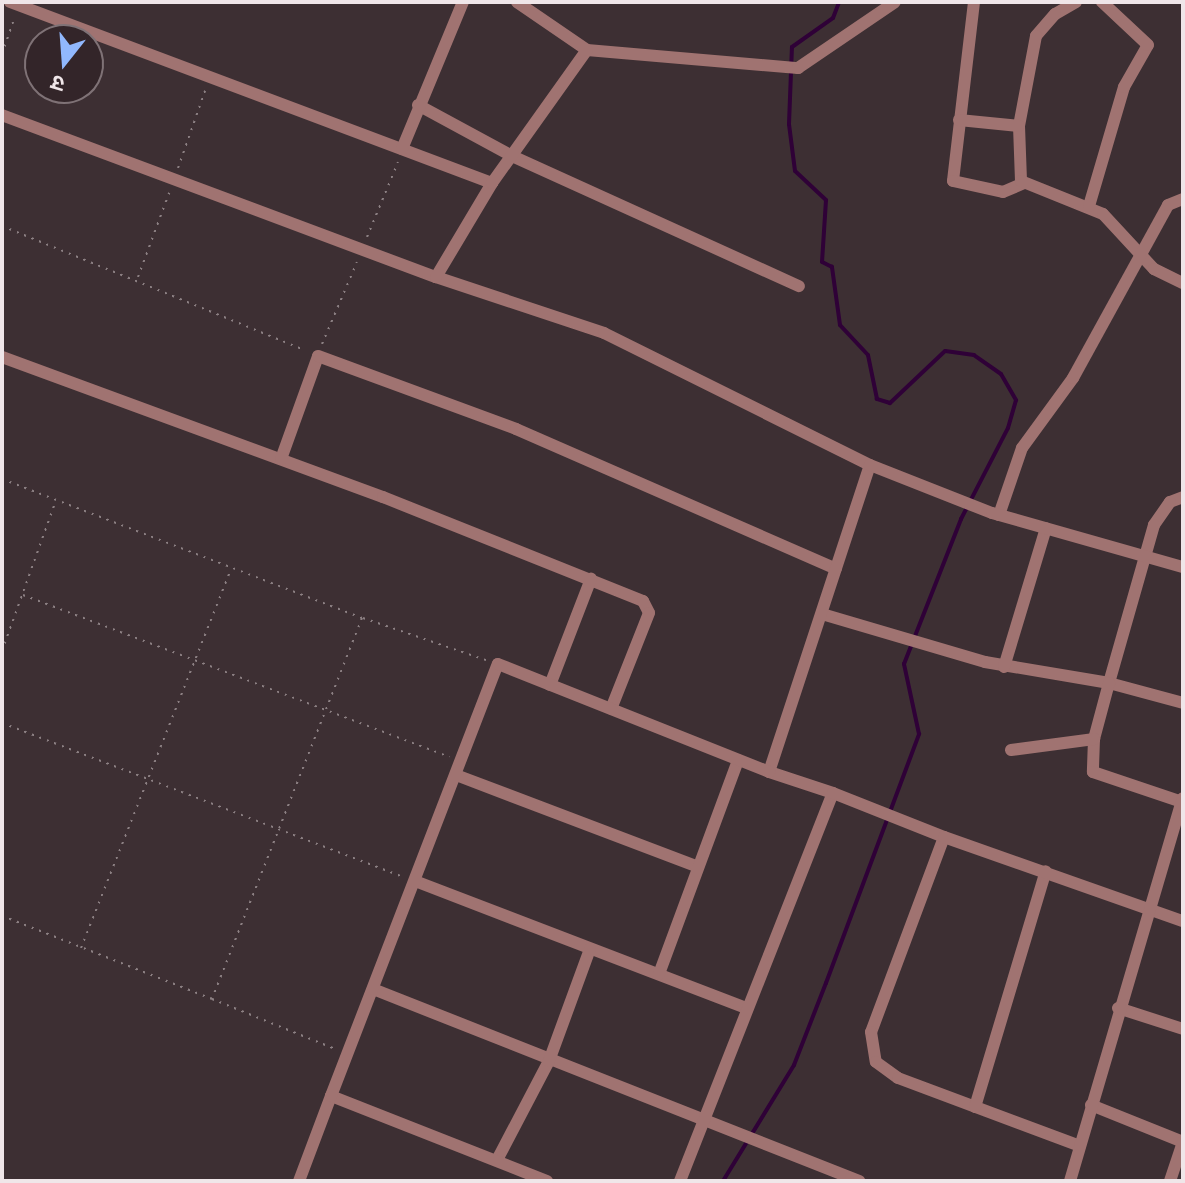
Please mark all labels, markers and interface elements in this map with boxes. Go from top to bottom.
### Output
north arrow [24,24,104,104]
text: उ [47,69,68,101]

